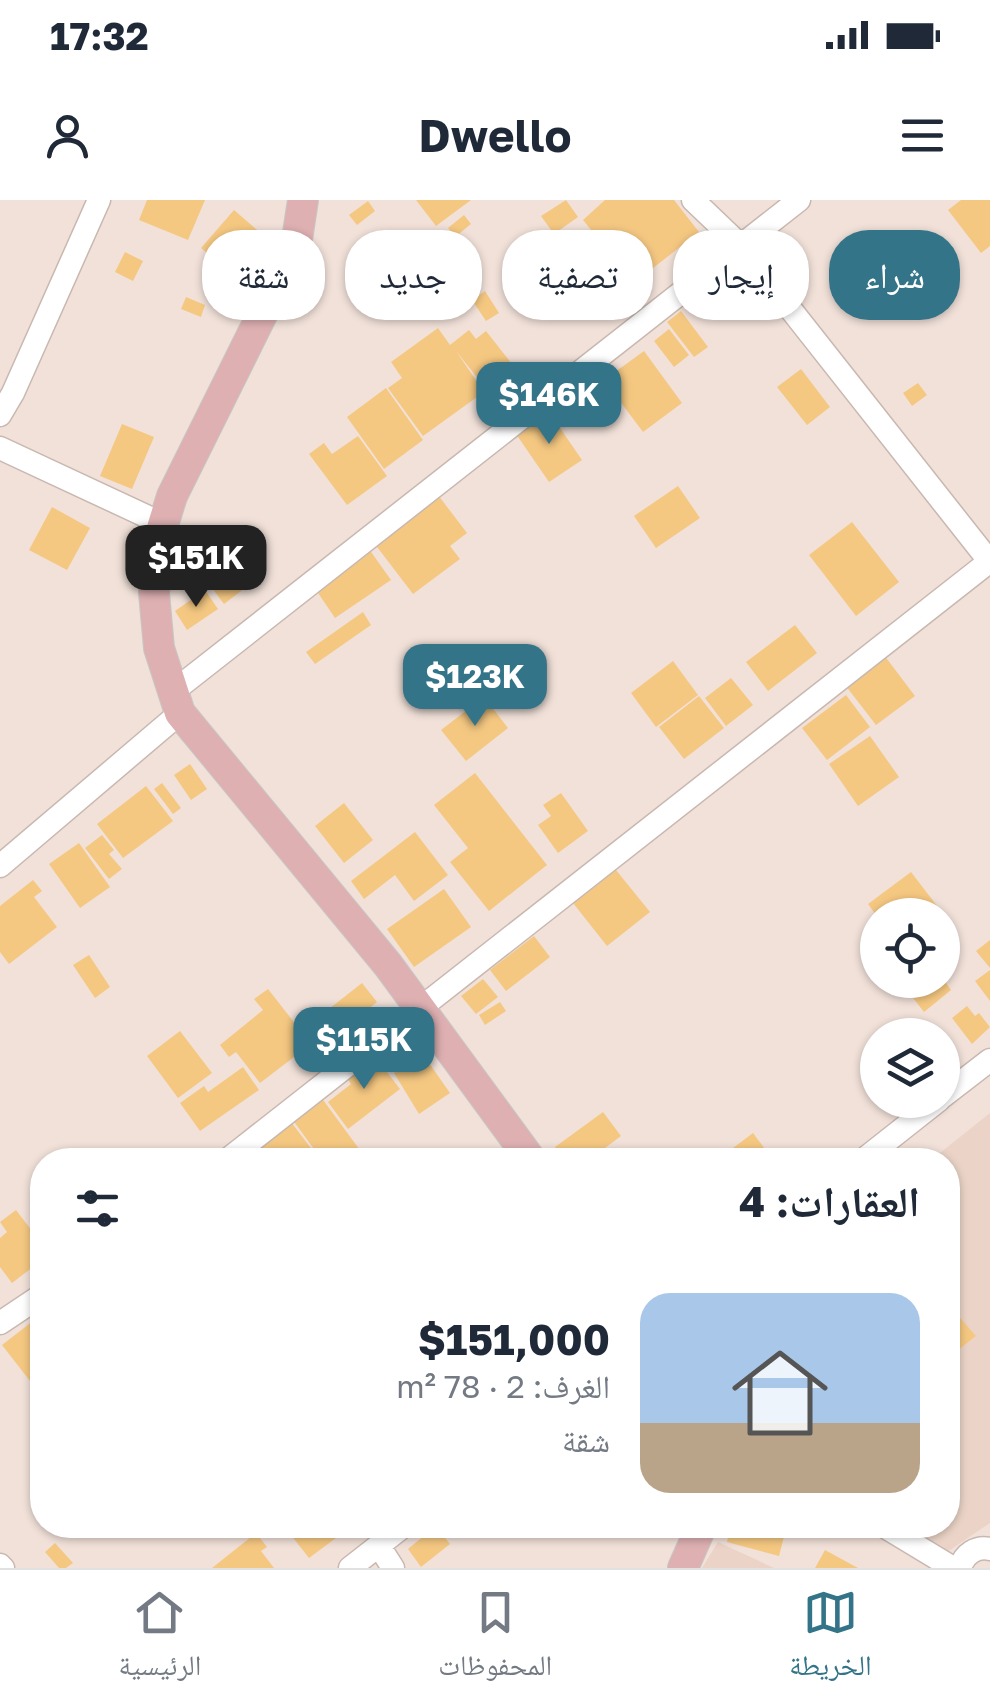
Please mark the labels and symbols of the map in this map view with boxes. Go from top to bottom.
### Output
pin: $146K [479,362,619,447]
pin: $151K [126,525,266,610]
pin: $123K [405,644,545,729]
pin: $115K [294,1007,434,1092]

